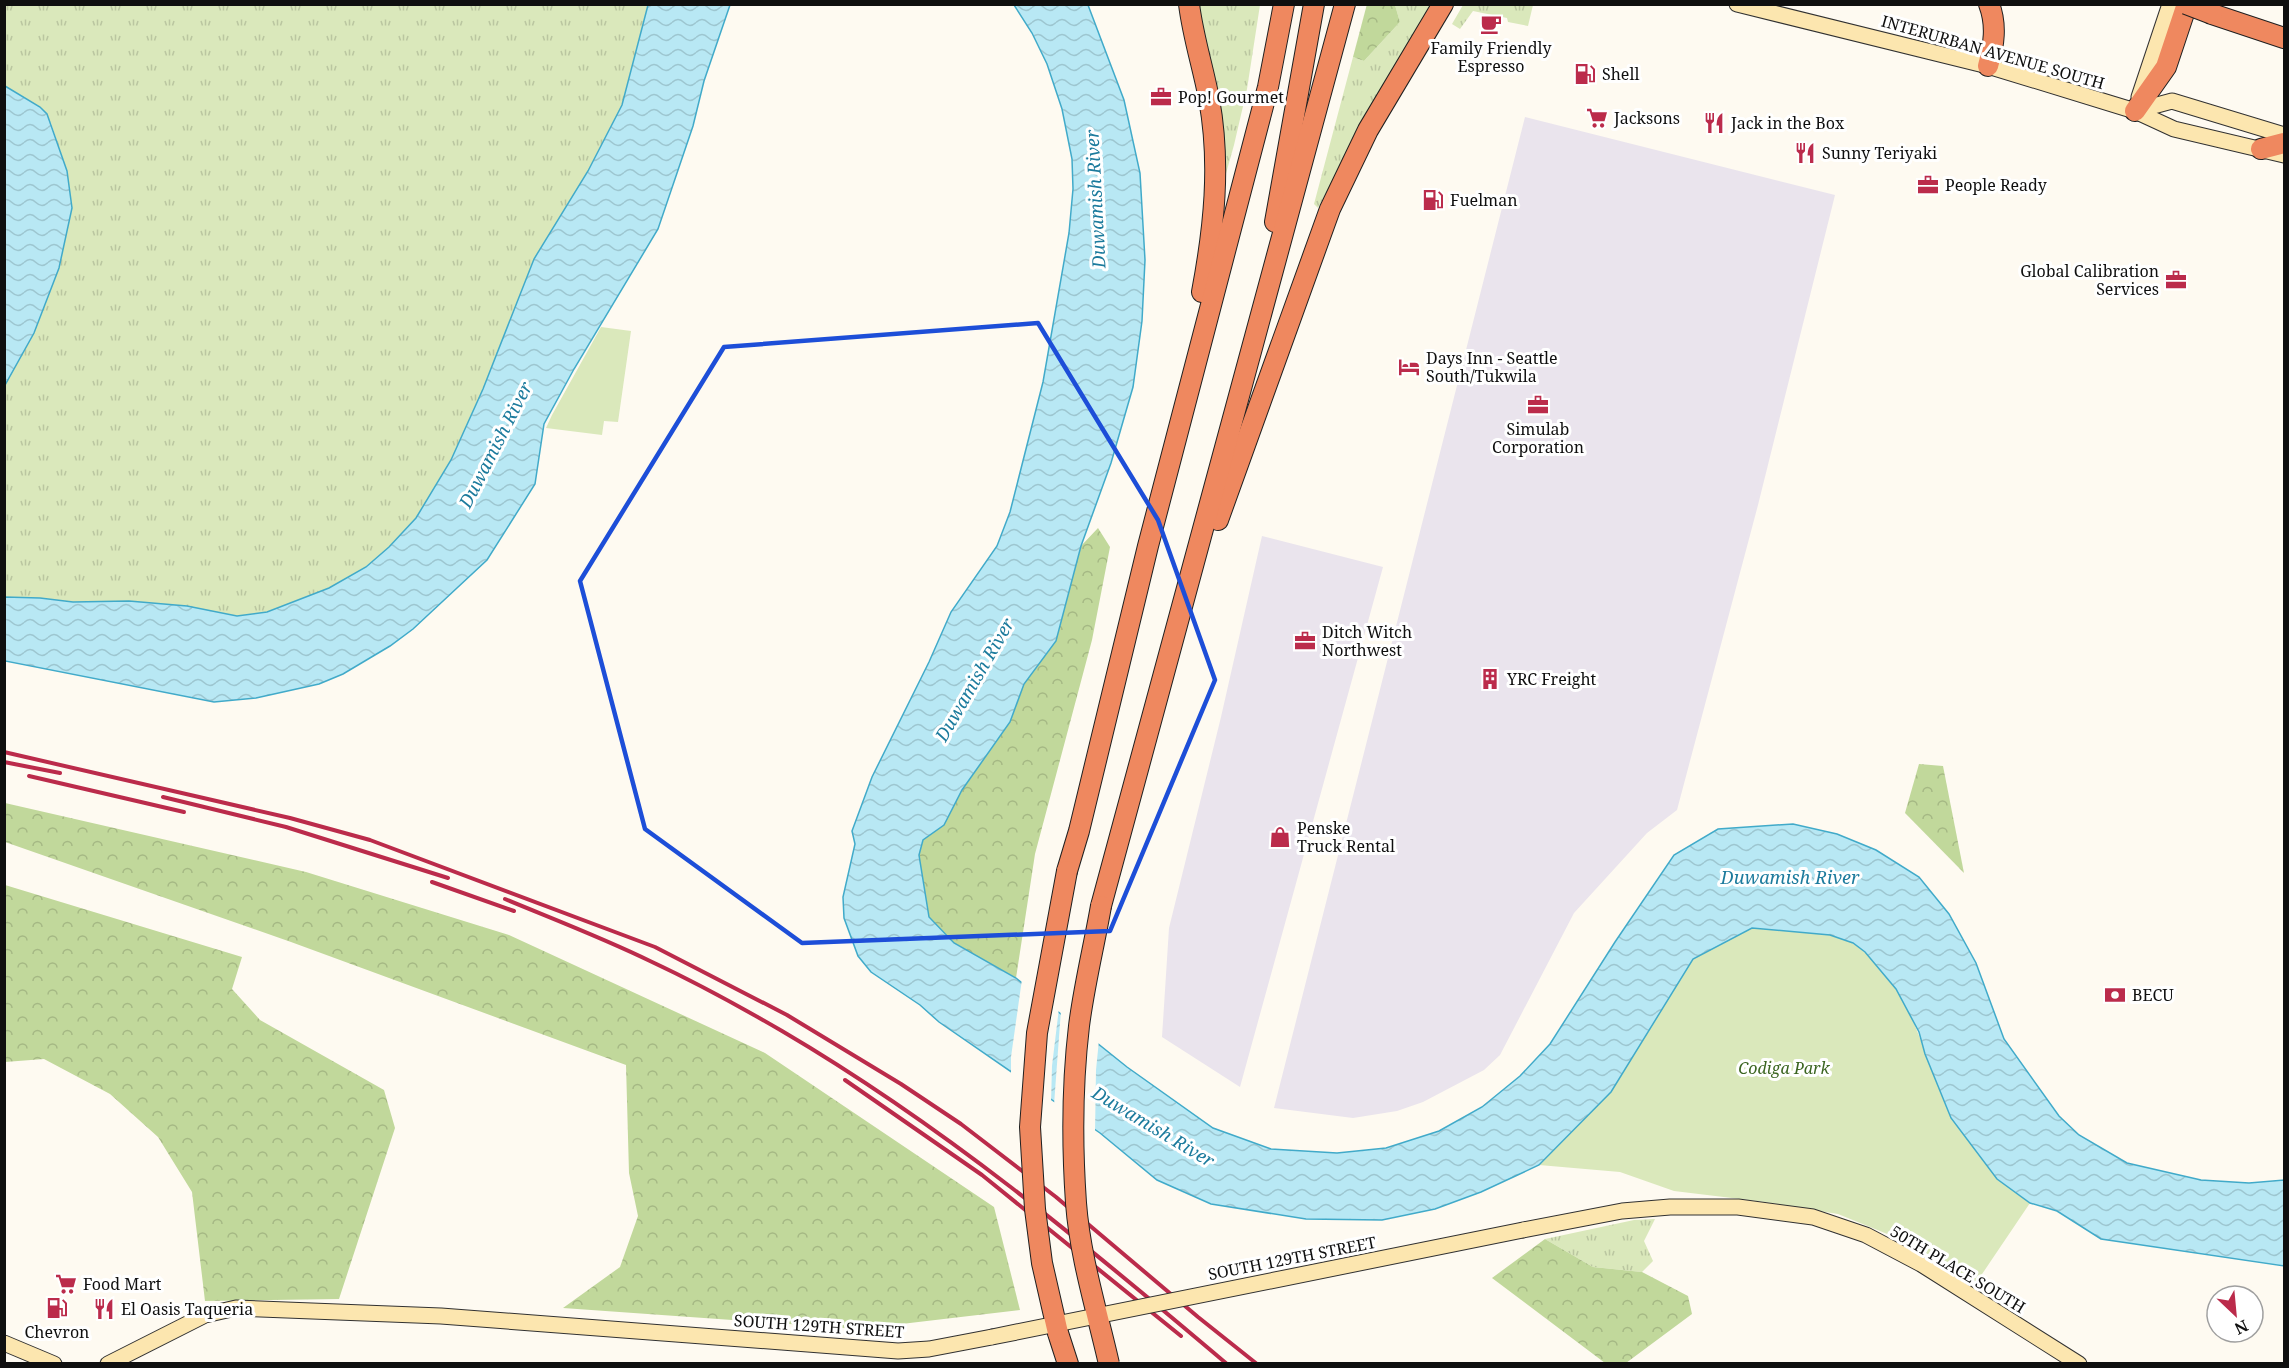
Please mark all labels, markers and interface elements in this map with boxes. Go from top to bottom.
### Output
street label: INTERURBAN AVENUE SOUTH [1879,10,2107,95]
cafe icon: Family Friendly Espresso [1479,12,1503,36]
place label: Family Friendly Espresso [1430,37,1552,77]
fuel station icon: Shell [1573,62,1597,86]
place label: Shell [1602,63,1639,85]
office icon: Pop! Gourmet [1149,85,1173,109]
place label: Pop! Gourmet [1178,86,1284,108]
supermarket icon: Jacksons [1585,106,1609,130]
place label: Jacksons [1613,107,1680,129]
restaurant icon: Jack in the Box [1702,111,1726,135]
place label: Jack in the Box [1730,112,1845,134]
water label: Duwamish River [1079,129,1111,270]
restaurant icon: Sunny Teriyaki [1793,141,1817,165]
place label: Sunny Teriyaki [1822,142,1937,164]
office icon: People Ready [1916,173,1940,197]
place label: People Ready [1945,174,2048,196]
fuel station icon: Fuelman [1421,188,1445,212]
place label: Fuelman [1450,189,1518,211]
place label: Global Calibration Services [2020,260,2159,300]
office icon: Global Calibration Services [2164,268,2188,292]
place label: Days Inn - Seattle South/Tukwila [1426,347,1558,387]
hotel icon: Days Inn - Seattle South/Tukwila [1397,355,1421,379]
water label: Duwamish River [452,377,538,513]
office icon: Simulab Corporation [1526,393,1550,417]
place label: Simulab Corporation [1492,418,1584,458]
water label: Duwamish River [929,613,1020,746]
place label: Ditch Witch Northwest [1322,621,1412,661]
office icon: Ditch Witch Northwest [1293,629,1317,653]
building icon: YRC Freight [1478,667,1502,691]
place label: YRC Freight [1506,668,1597,690]
place label: Penske Truck Rental [1297,817,1395,857]
shop icon: Penske Truck Rental [1268,825,1292,849]
water label: Duwamish River [1720,865,1860,889]
bank icon: BECU [2103,983,2127,1007]
place label: BECU [2132,984,2174,1006]
park label: Codiga Park [1738,1057,1831,1079]
water label: Duwamish River [1087,1080,1220,1172]
street label: 50TH PLACE SOUTH [1886,1220,2030,1318]
street label: SOUTH 129TH STREET [1206,1231,1378,1285]
supermarket icon: Food Mart [54,1272,78,1296]
place label: Food Mart [83,1273,162,1295]
north arrow [2205,1284,2265,1344]
fuel station icon: Chevron [45,1296,69,1320]
restaurant icon: El Oasis Taqueria [92,1297,116,1321]
place label: El Oasis Taqueria [121,1298,253,1320]
street label: SOUTH 129TH STREET [733,1309,905,1343]
text: N [2231,1315,2252,1340]
place label: Chevron [25,1321,89,1343]

